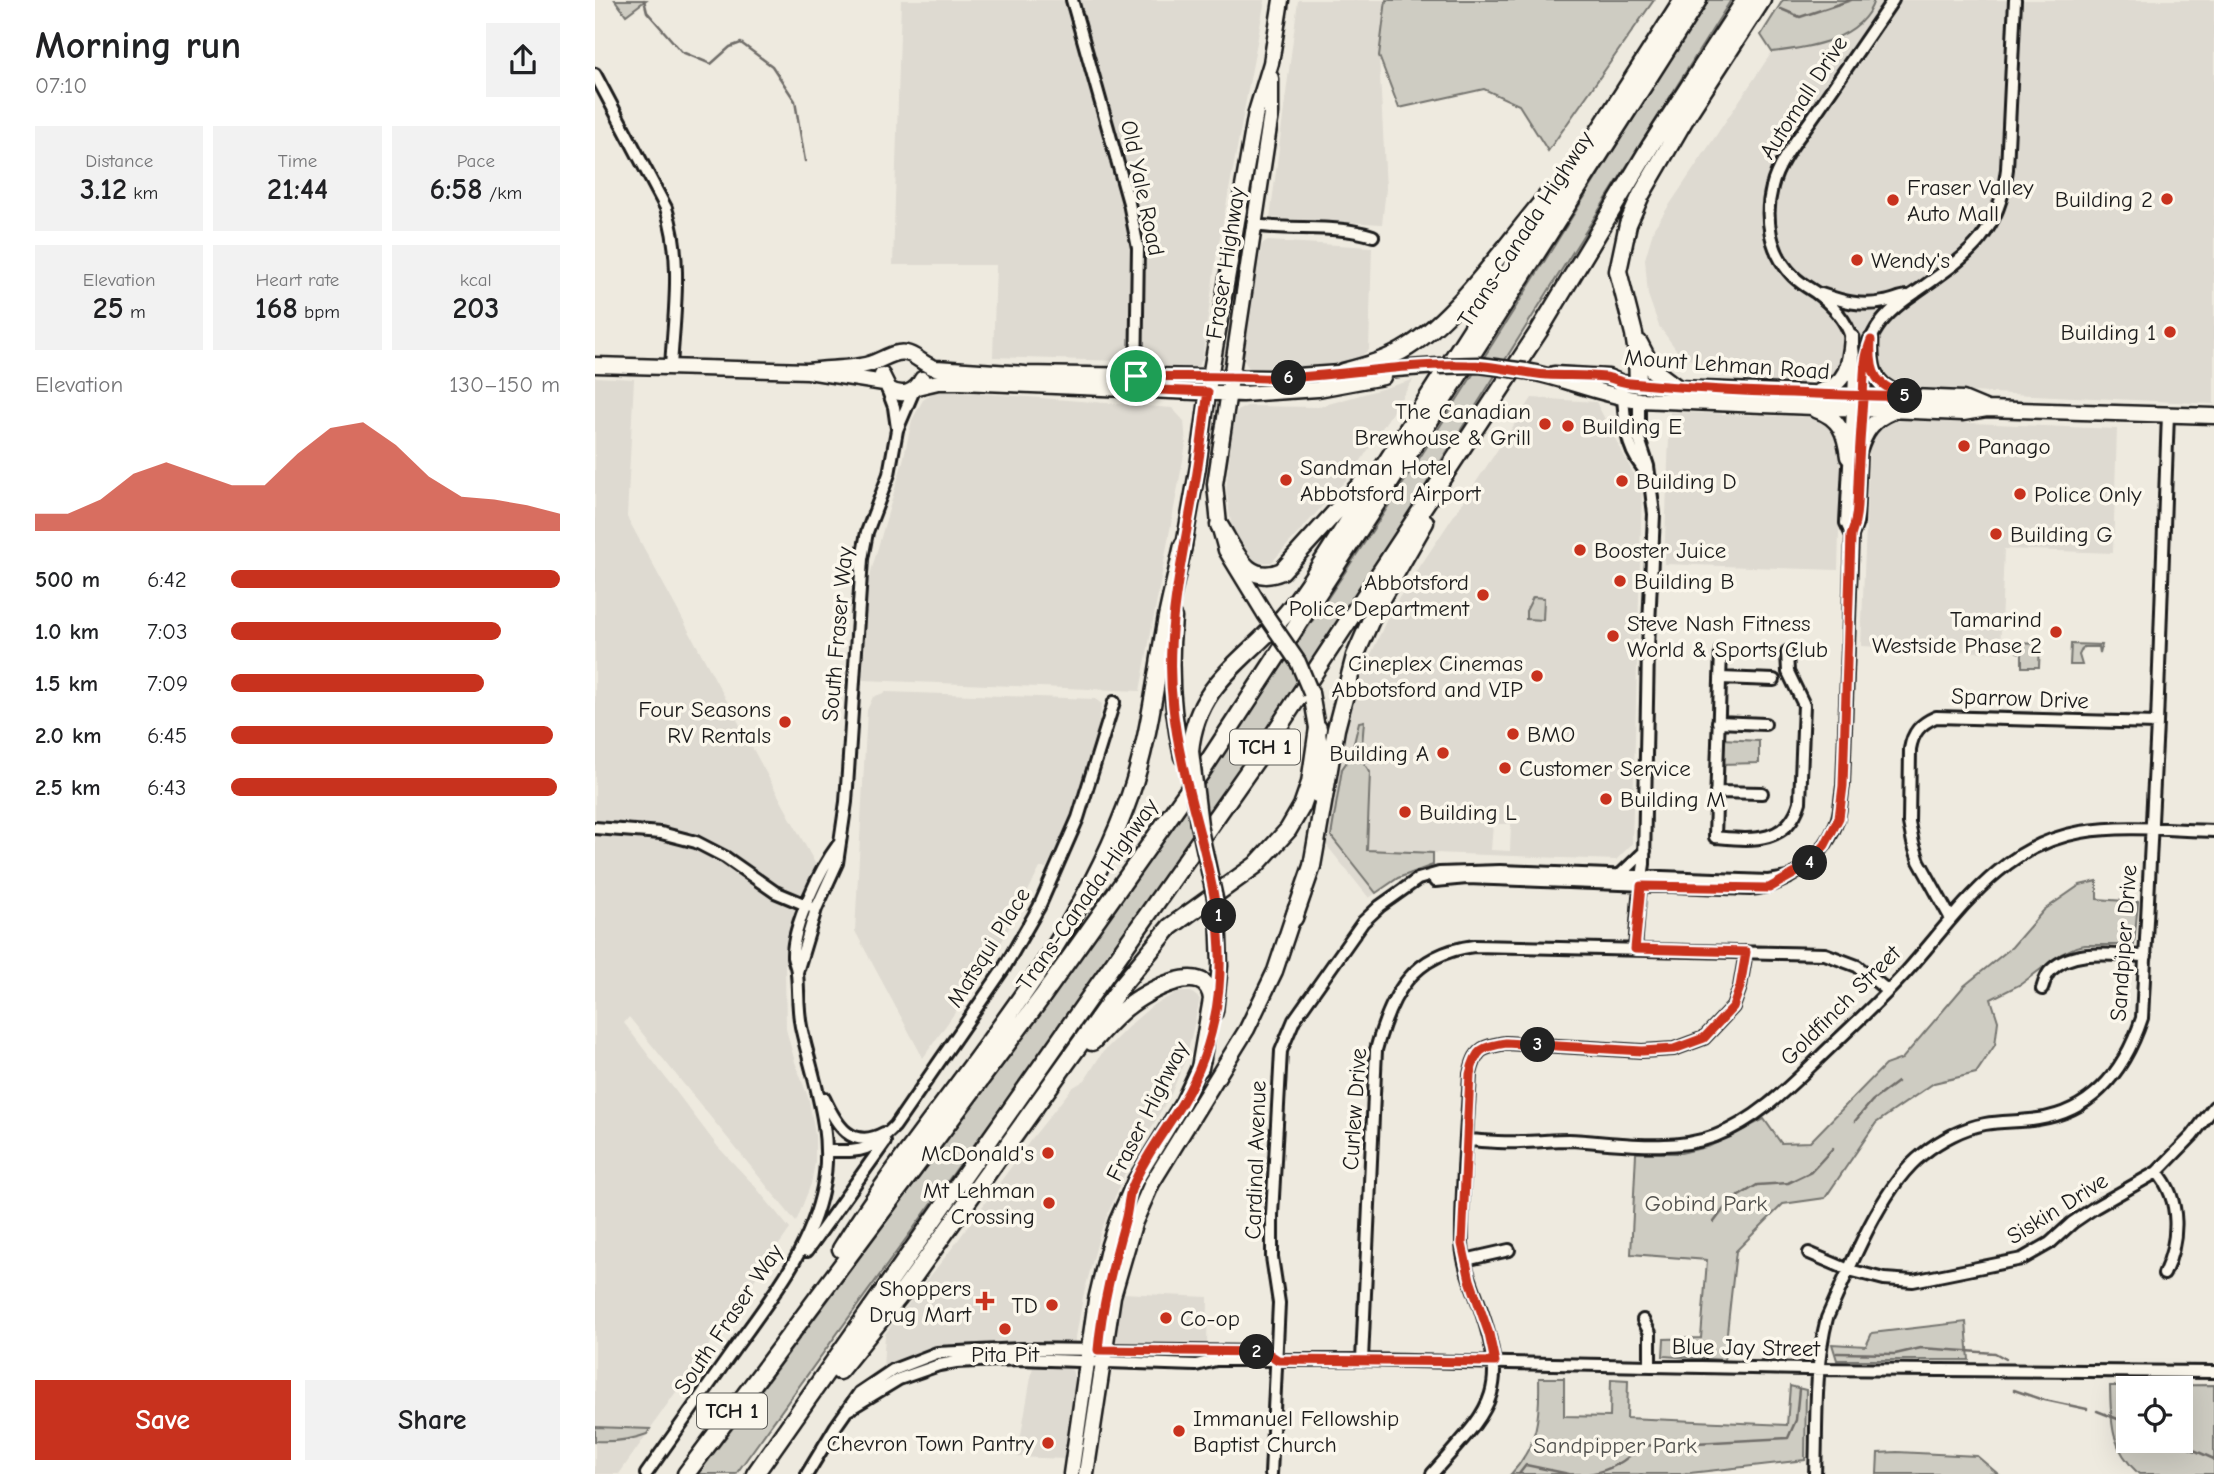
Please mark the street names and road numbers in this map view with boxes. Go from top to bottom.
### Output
street label: Automall Drive [1754,31,1853,164]
street label: Old Yale Road [1115,118,1170,258]
street label: Trans-Canada Highway [1452,126,1599,332]
street label: Fraser Highway [1200,184,1251,341]
street label: Mount Lehman Road [1623,344,1831,385]
street label: South Fraser Way [816,545,859,723]
street label: Sparrow Drive [1951,683,2089,714]
road number: TCH 1 [1230,730,1300,764]
street label: Trans-Canada Highway [1011,792,1164,996]
street label: Sandpiper Drive [2105,864,2142,1022]
street label: Matsqui Place [941,882,1036,1012]
street label: Goldfinch Street [1775,939,1907,1071]
street label: Fraser Highway [1101,1036,1195,1186]
street label: Curlew Drive [1337,1047,1372,1171]
street label: Cardinal Avenue [1239,1080,1272,1240]
street label: Siskin Drive [2002,1167,2113,1250]
street label: South Fraser Way [668,1238,789,1400]
street label: Blue Jay Street [1672,1333,1822,1362]
road number: TCH 1 [697,1394,767,1428]

